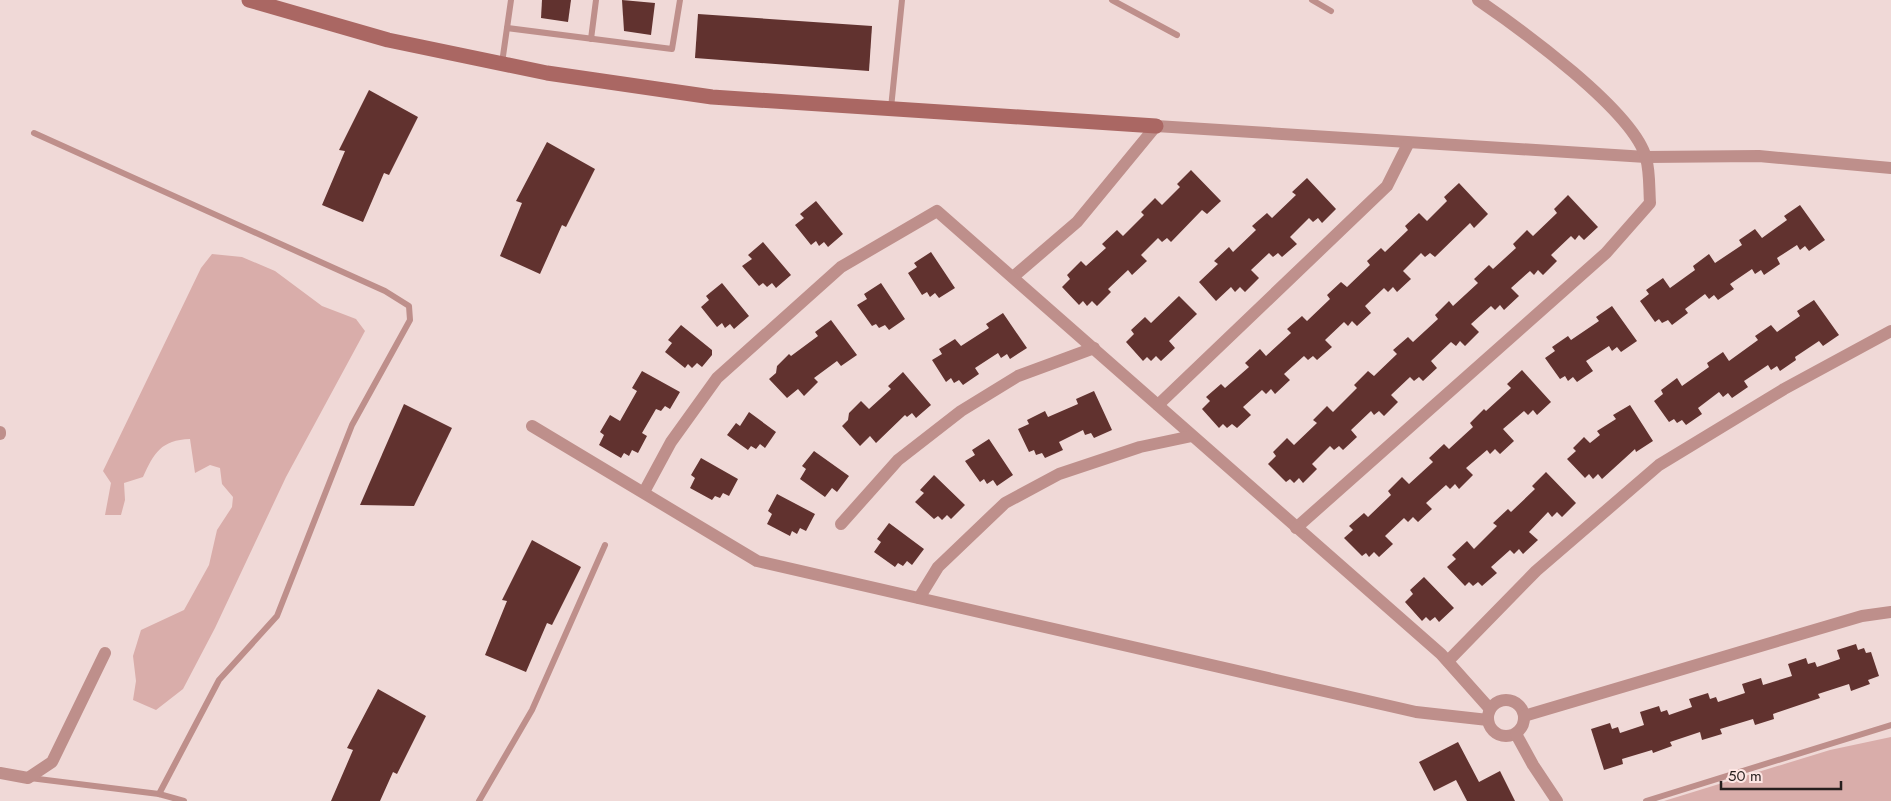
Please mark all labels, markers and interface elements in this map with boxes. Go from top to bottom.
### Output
scale bar [1721,758,1841,790]
text: 50 m [1728,765,1762,787]

